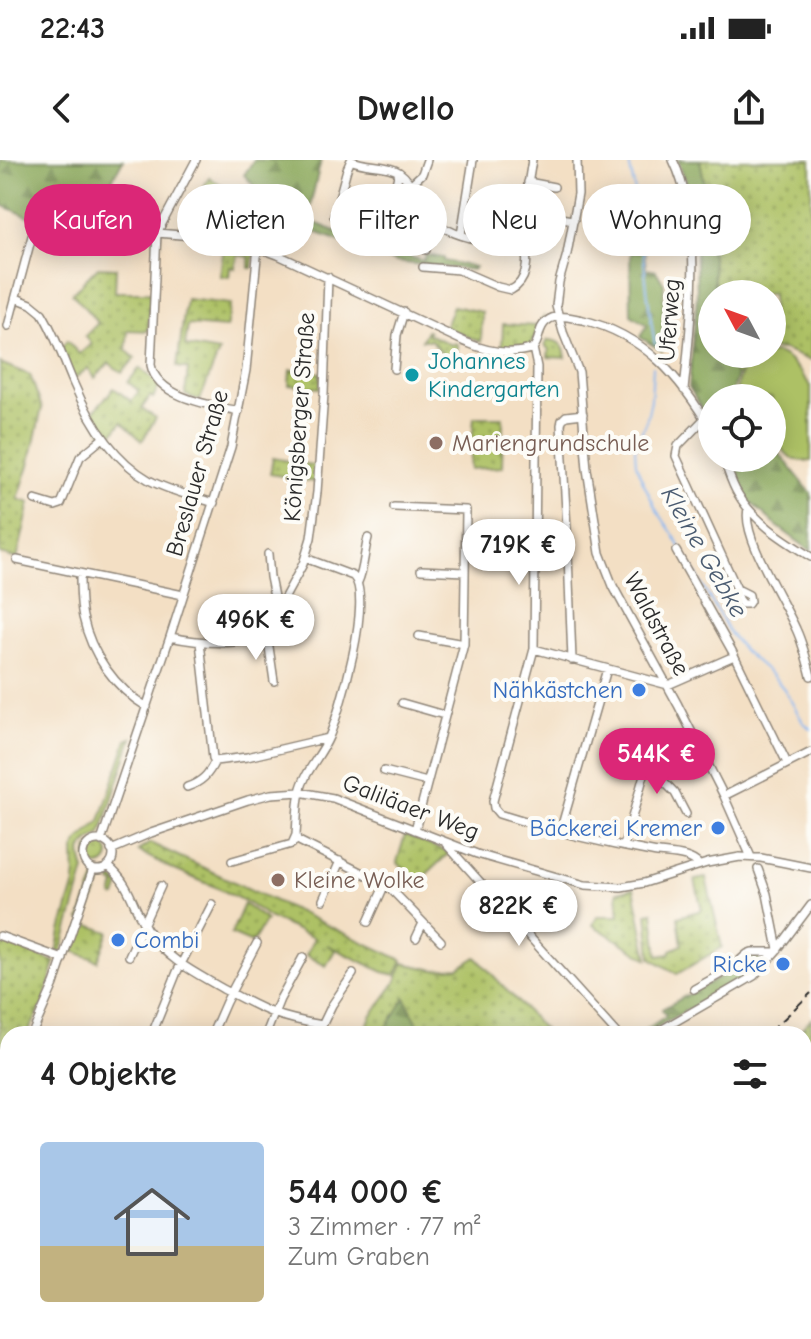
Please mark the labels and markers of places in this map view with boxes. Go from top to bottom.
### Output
place label: Johannes Kindergarten [428,347,560,403]
marker: Johannes Kindergarten [403,366,421,384]
place label: Mariengrundschule [452,429,649,457]
marker: Mariengrundschule [427,434,445,452]
pin: 719K € [454,519,584,587]
pin: 496K € [191,594,321,662]
place label: Nähkästchen [493,676,623,704]
marker: Nähkästchen [630,681,648,699]
pin: 544K € [592,728,722,796]
place label: Bäckerei Kremer [530,814,702,842]
marker: Bäckerei Kremer [709,819,727,837]
place label: Kleine Wolke [294,866,424,894]
marker: Kleine Wolke [269,871,287,889]
pin: 822K € [454,880,584,948]
place label: Combi [134,926,200,954]
marker: Combi [109,931,127,949]
place label: Ricke [713,950,767,978]
marker: Ricke [774,955,792,973]

